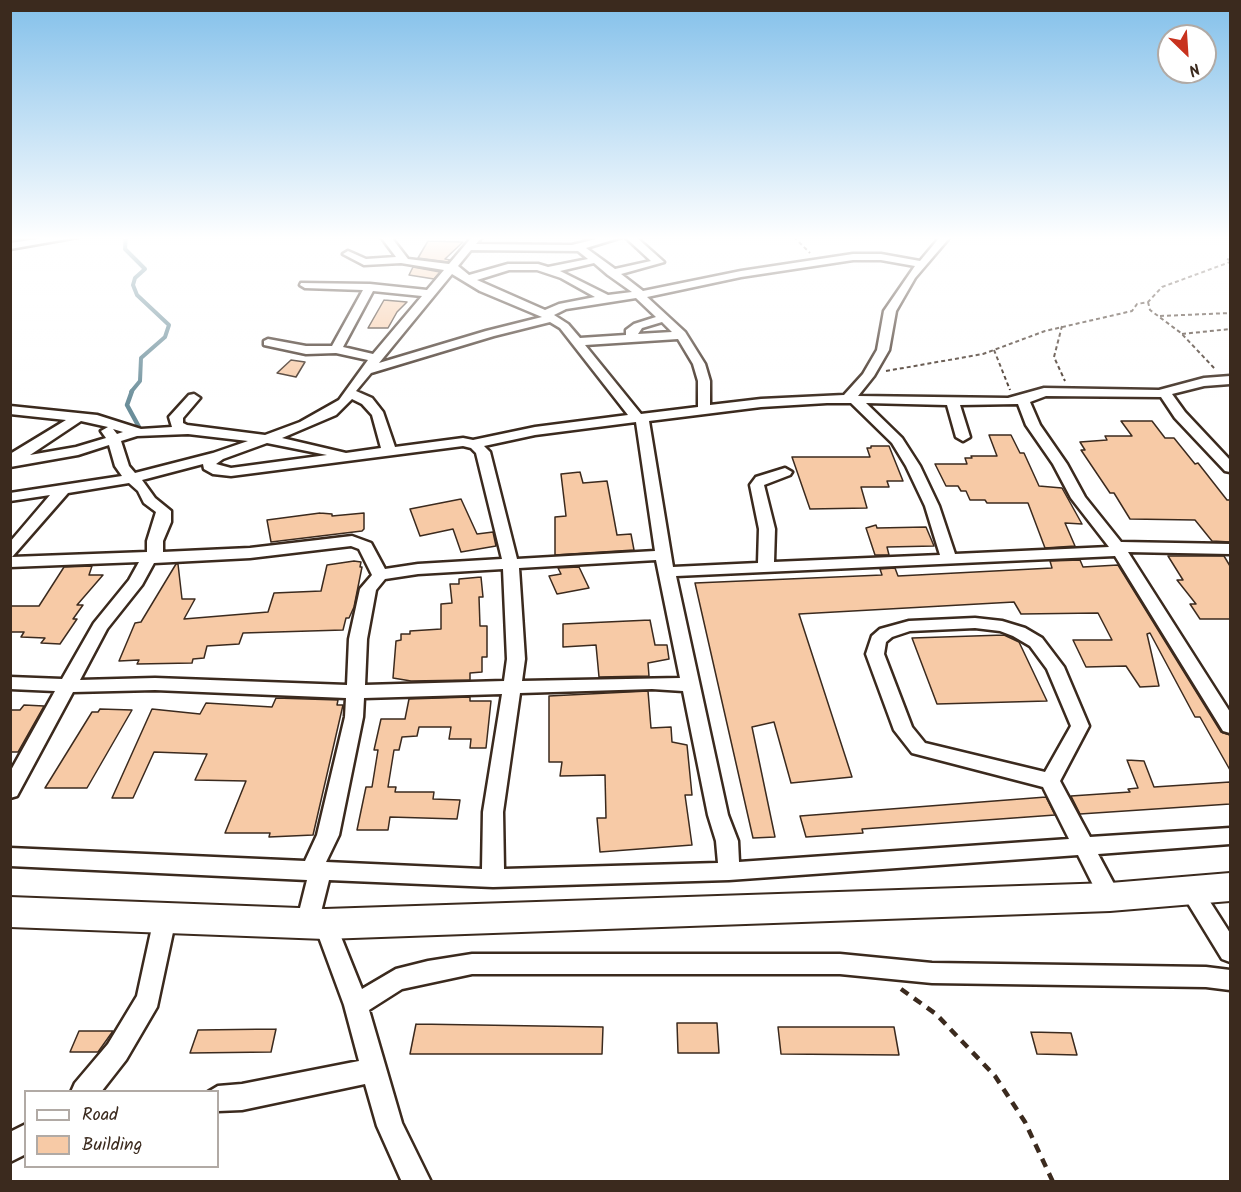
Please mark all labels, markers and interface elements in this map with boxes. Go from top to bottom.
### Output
north arrow [1157,24,1217,84]
text: N [1184,55,1204,82]
legend [24,1090,219,1168]
text: Road [82,1101,118,1130]
text: Building [82,1131,142,1160]

